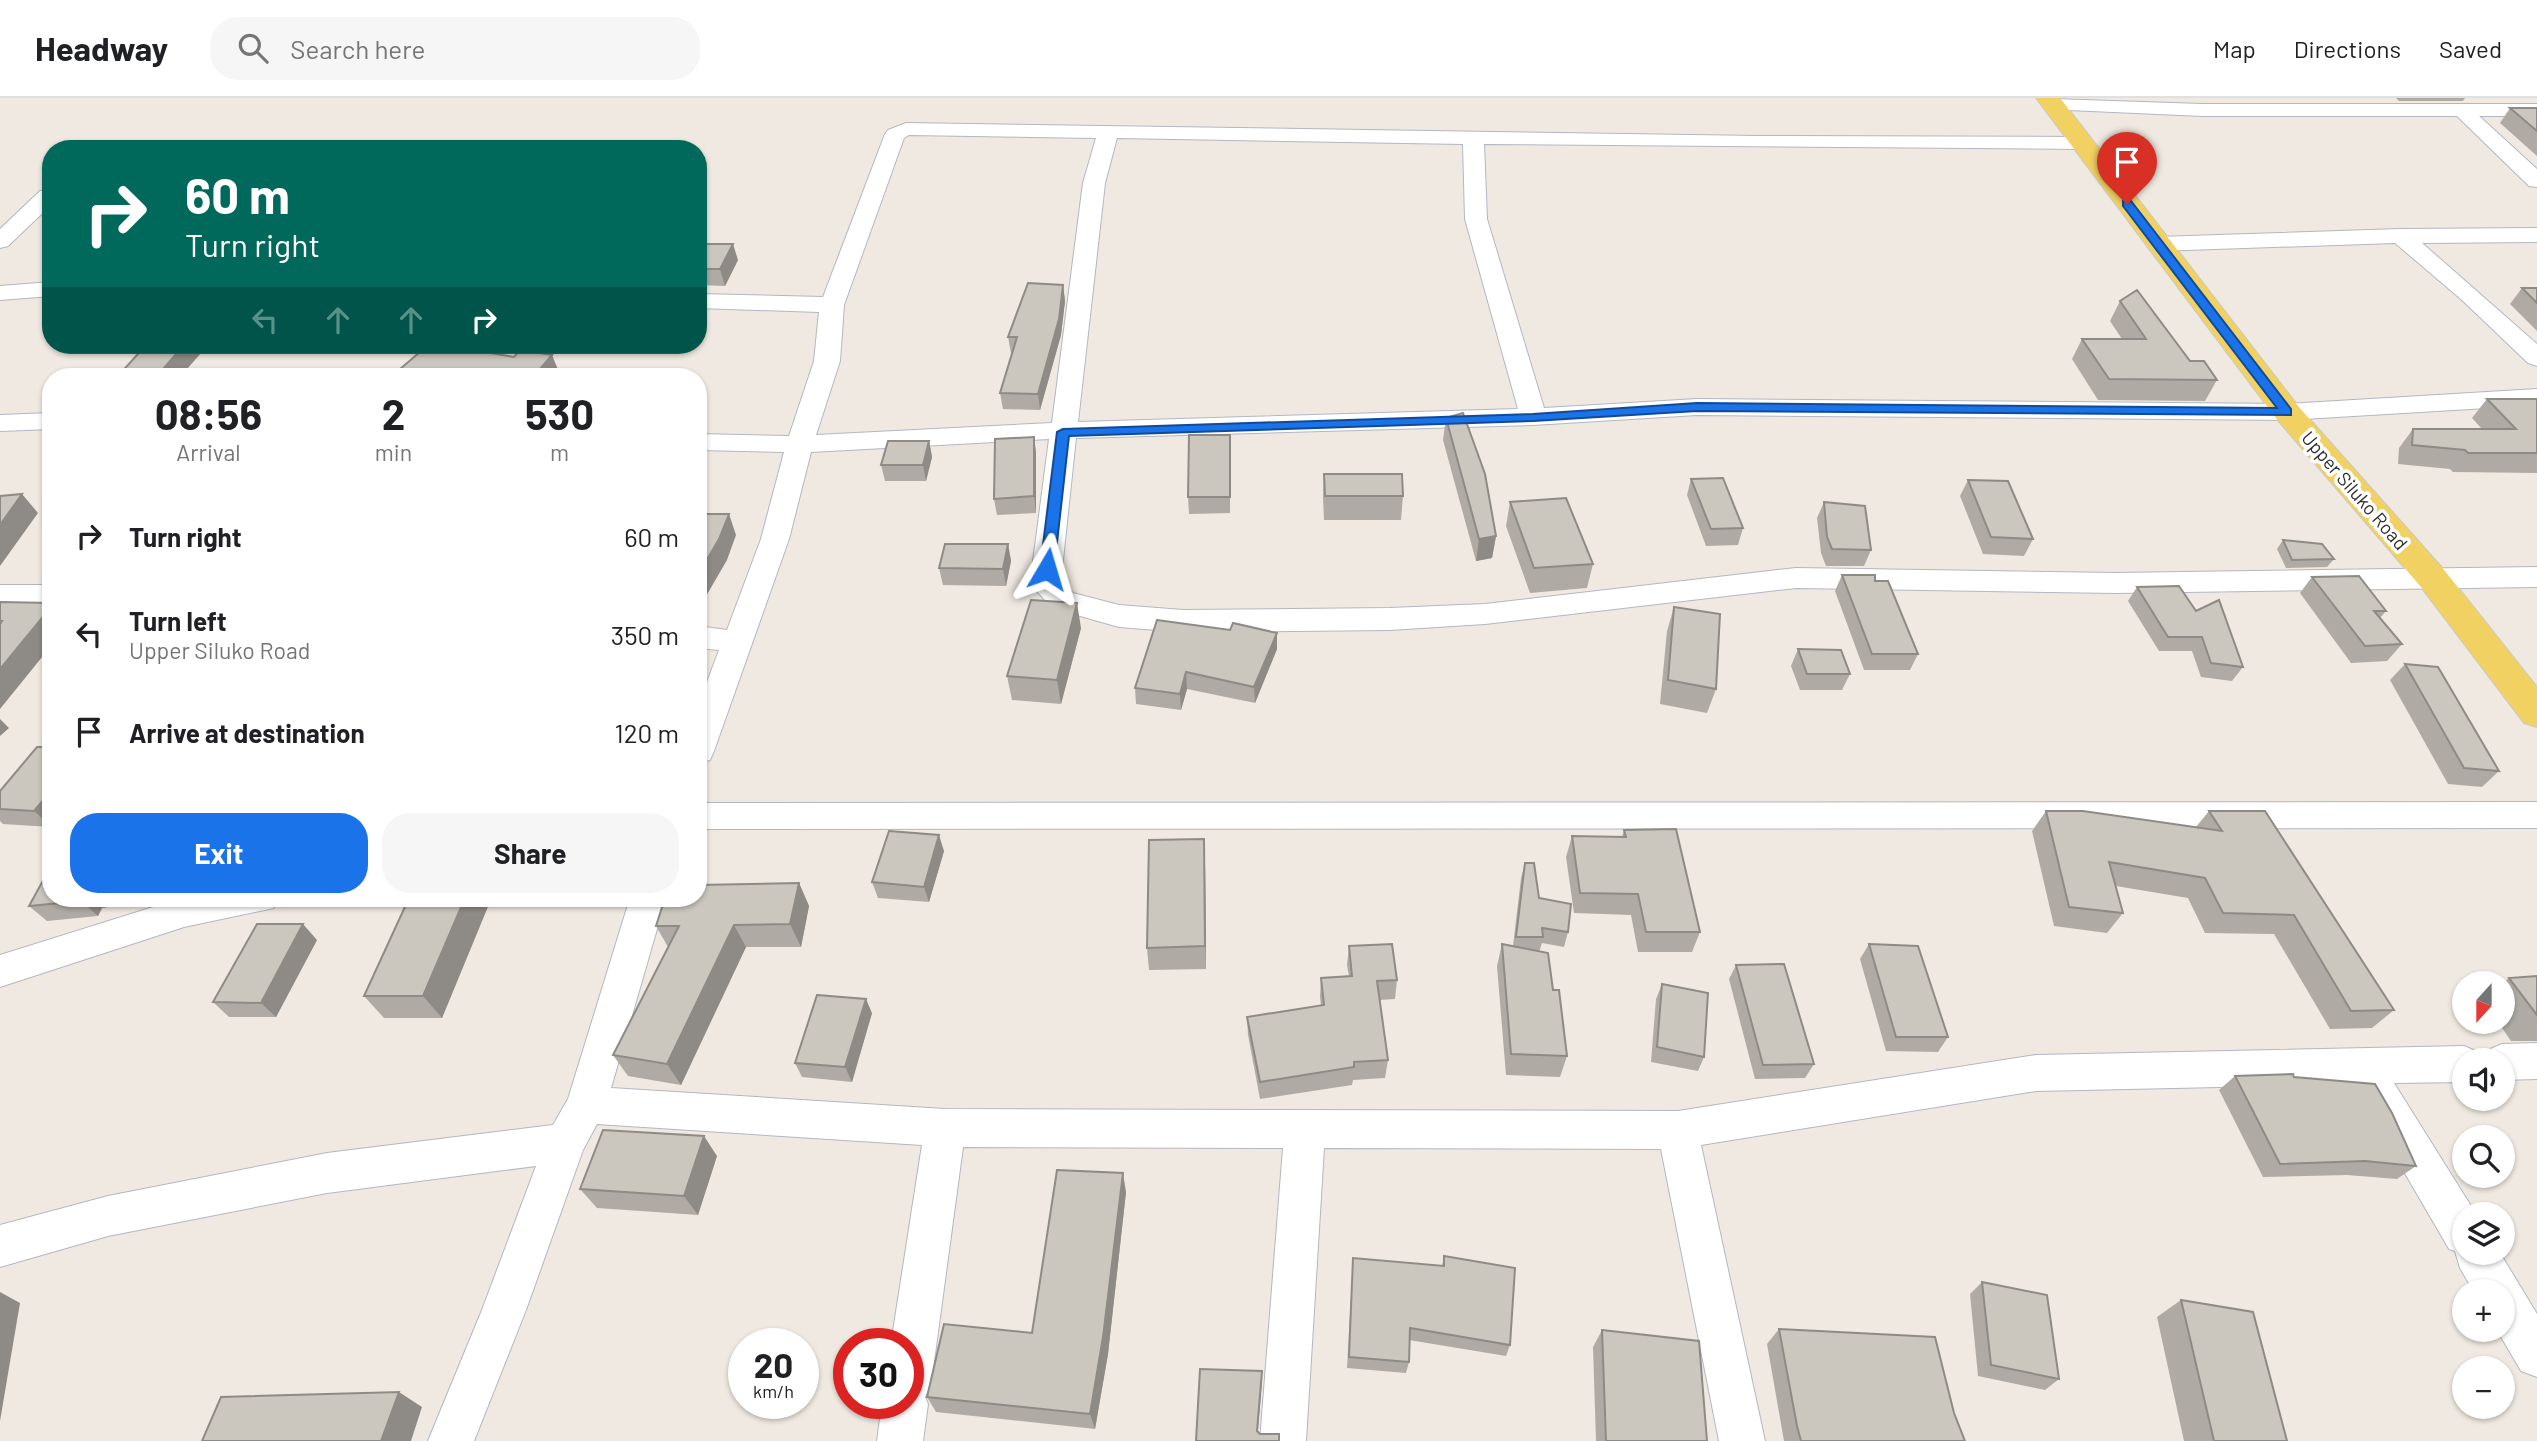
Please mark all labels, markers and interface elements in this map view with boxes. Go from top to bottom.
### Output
search box [210,17,700,80]
text: Headway [35,28,168,68]
icon: search [234,29,272,67]
text: Search here [290,33,425,64]
text: Map [2213,34,2256,63]
text: Directions [2294,34,2401,63]
text: Saved [2439,34,2502,63]
pin [2097,132,2157,204]
icon: arrive [2108,143,2146,181]
text: 60 m [185,165,290,224]
icon: right [70,168,161,259]
text: Turn right [185,225,320,263]
icon: left [246,301,284,339]
icon: ahead [319,301,357,339]
icon: ahead [392,301,430,339]
icon: right [465,301,503,339]
text: 08:56 [155,388,262,438]
text: 2 [382,388,405,438]
text: 530 [525,388,594,438]
street label: Upper Siluko Road [2297,426,2413,554]
text: Arrival [176,438,241,466]
text: min [375,438,412,466]
text: m [550,438,569,466]
icon: right [70,517,108,555]
text: Turn right [129,521,242,552]
text: 60 m [624,521,679,552]
position arrow [1010,532,1084,606]
text: Turn left [129,605,227,636]
icon: left [70,615,108,653]
text: 350 m [611,619,679,650]
text: Upper Siluko Road [129,636,310,664]
icon: arrive [70,713,108,751]
text: Arrive at destination [129,717,365,748]
text: 120 m [615,717,679,748]
button: Exit [70,813,368,893]
button: Share [382,813,679,893]
north arrow [2452,971,2515,1034]
map controls [2452,971,2515,1419]
button: sound [2452,1048,2515,1111]
button: search [2452,1125,2515,1188]
button: layers [2452,1202,2515,1265]
button: + [2452,1279,2515,1342]
speed limit sign: 30 [833,1328,924,1419]
text: 20 [754,1343,793,1385]
button: − [2452,1356,2515,1419]
text: km/h [753,1380,794,1402]

